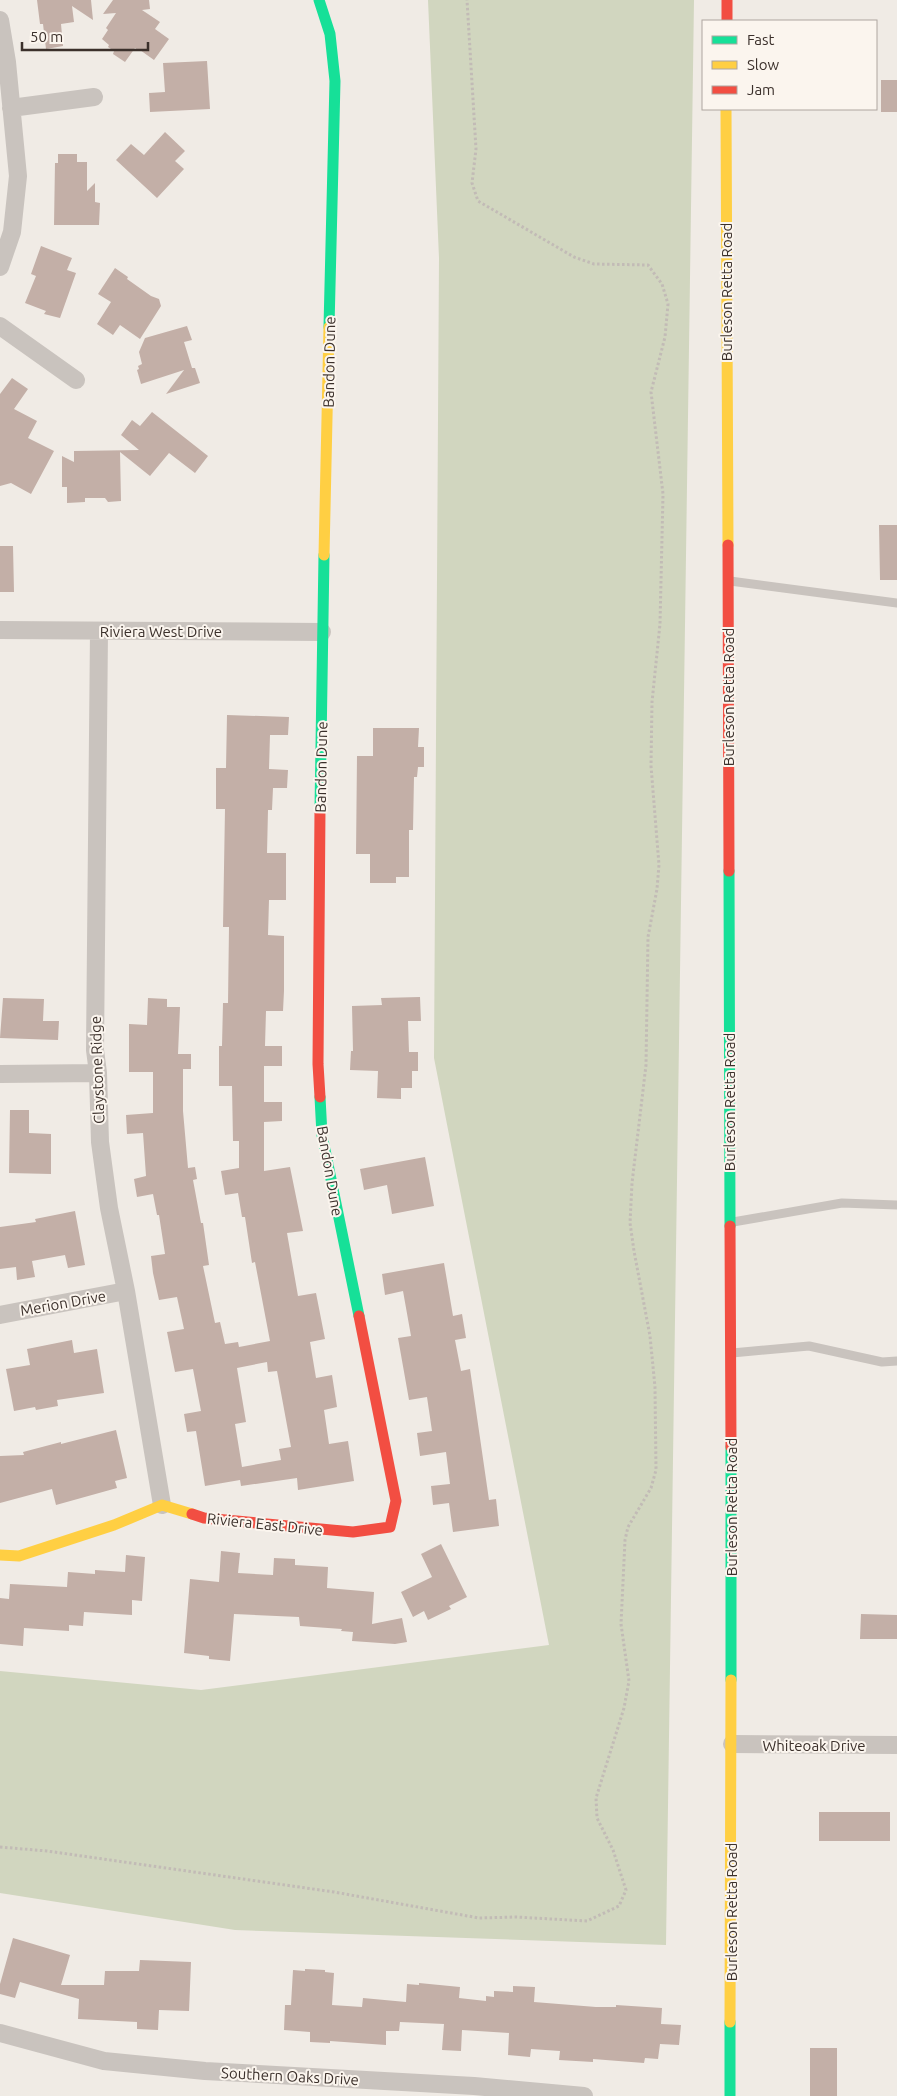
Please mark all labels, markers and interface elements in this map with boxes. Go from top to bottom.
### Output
scale bar [22,20,149,52]
legend [702,20,877,110]
text: 50 m [30,28,63,45]
text: Fast [747,31,775,48]
text: Slow [747,56,780,73]
text: Jam [747,81,775,98]
street label: Burleson Retta Road [718,223,735,361]
street label: Bandon Dune [320,316,338,408]
street label: Riviera West Drive [100,623,222,640]
street label: Burleson Retta Road [720,628,737,766]
street label: Bandon Dune [312,721,330,813]
street label: Claystone Ridge [87,1016,107,1124]
street label: Burleson Retta Road [721,1033,738,1171]
street label: Bandon Dune [314,1125,346,1217]
street label: Merion Drive [19,1287,107,1319]
street label: Burleson Retta Road [723,1438,740,1576]
street label: Riviera East Drive [206,1509,324,1539]
street label: Whiteoak Drive [762,1737,866,1754]
street label: Burleson Retta Road [723,1843,740,1981]
street label: Southern Oaks Drive [221,2064,359,2088]

